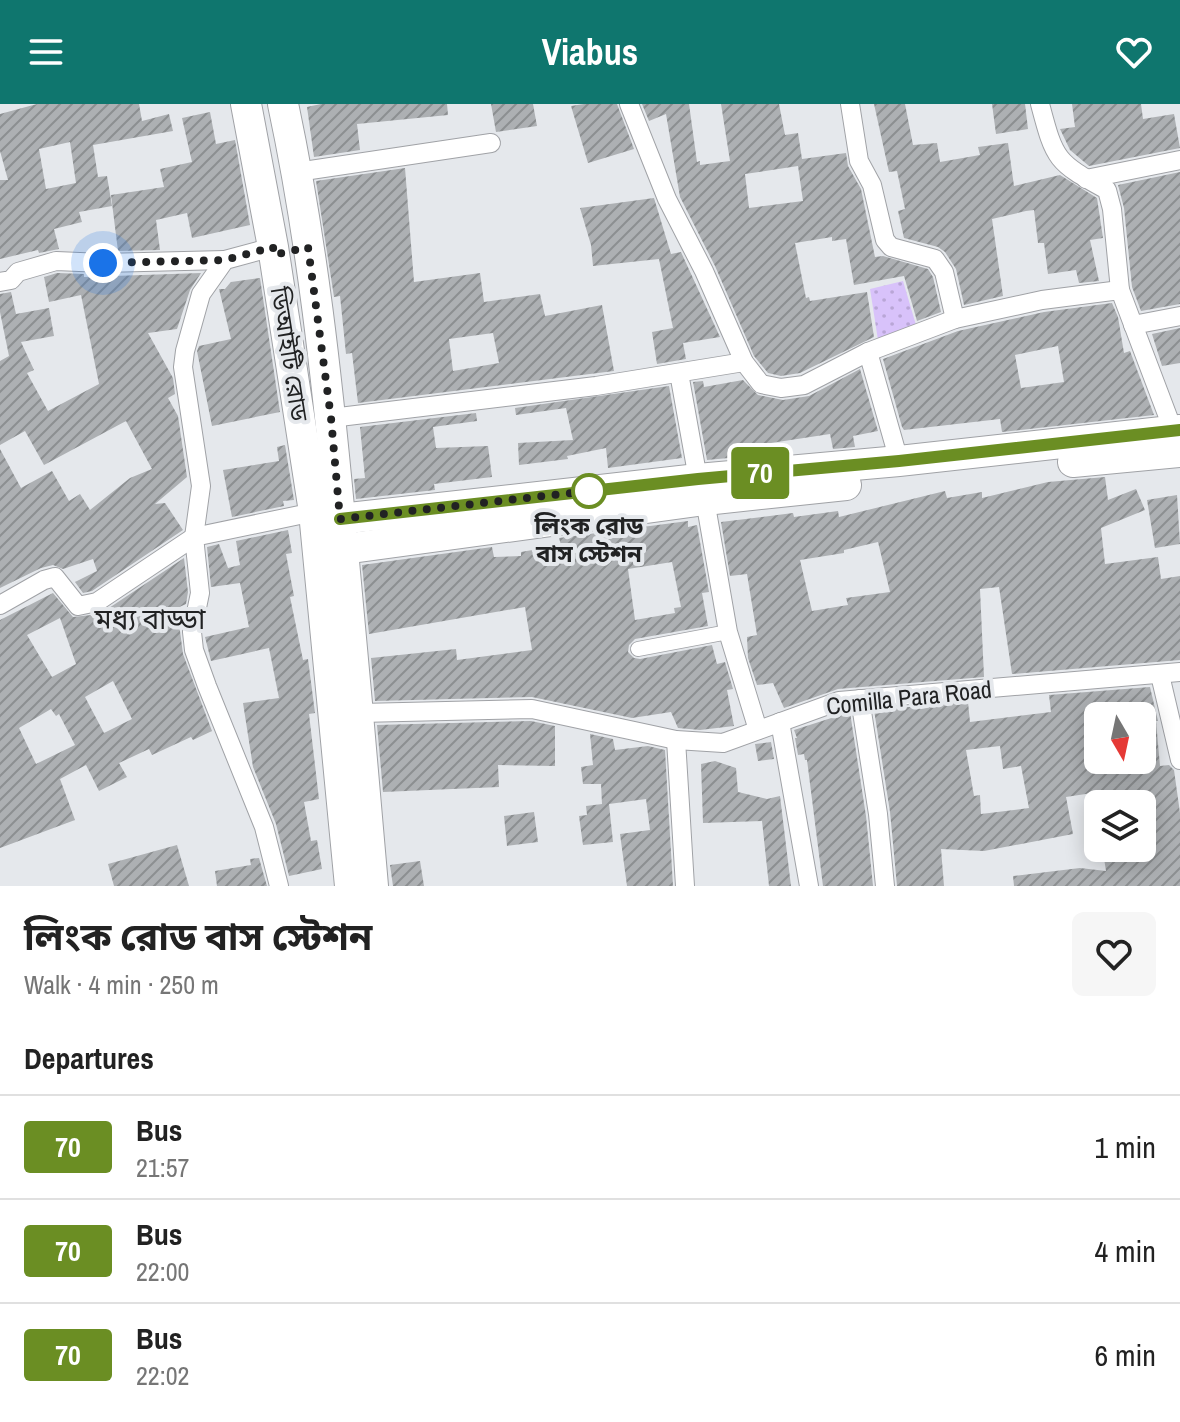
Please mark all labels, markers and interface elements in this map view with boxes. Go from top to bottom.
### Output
text: Viabus [542,28,638,76]
icon: menu [24,30,68,74]
icon: heart [1112,30,1156,74]
your location [83,243,123,283]
street label: ডিআইটি রোড [263,283,317,424]
line badge: 70 [724,447,796,499]
text: 70 [747,454,773,492]
marker: লিংক রোড বাস স্টেশন [572,474,606,508]
place label: লিংক রোড বাস স্টেশন [534,509,644,569]
district label: মধ্য বাড্ডা [94,600,206,638]
street label: Comilla Para Road [825,672,993,722]
north arrow [1084,702,1156,774]
map controls [1084,702,1156,862]
button: layers [1084,790,1156,862]
text: লিংক রোড বাস স্টেশন [24,911,373,962]
button: heart [1072,912,1156,996]
text: Walk · 4 min · 250 m [24,967,219,1002]
text: Departures [24,1038,154,1078]
text: Bus [136,1110,182,1150]
text: 1 min [1094,1127,1156,1167]
text: 70 [55,1128,81,1166]
text: 21:57 [136,1150,189,1185]
text: Bus [136,1214,182,1254]
text: 4 min [1094,1231,1156,1271]
text: 70 [55,1232,81,1270]
text: 22:00 [136,1254,189,1289]
text: Bus [136,1318,182,1358]
text: 6 min [1094,1335,1156,1375]
text: 70 [55,1336,81,1374]
text: 22:02 [136,1358,189,1393]

